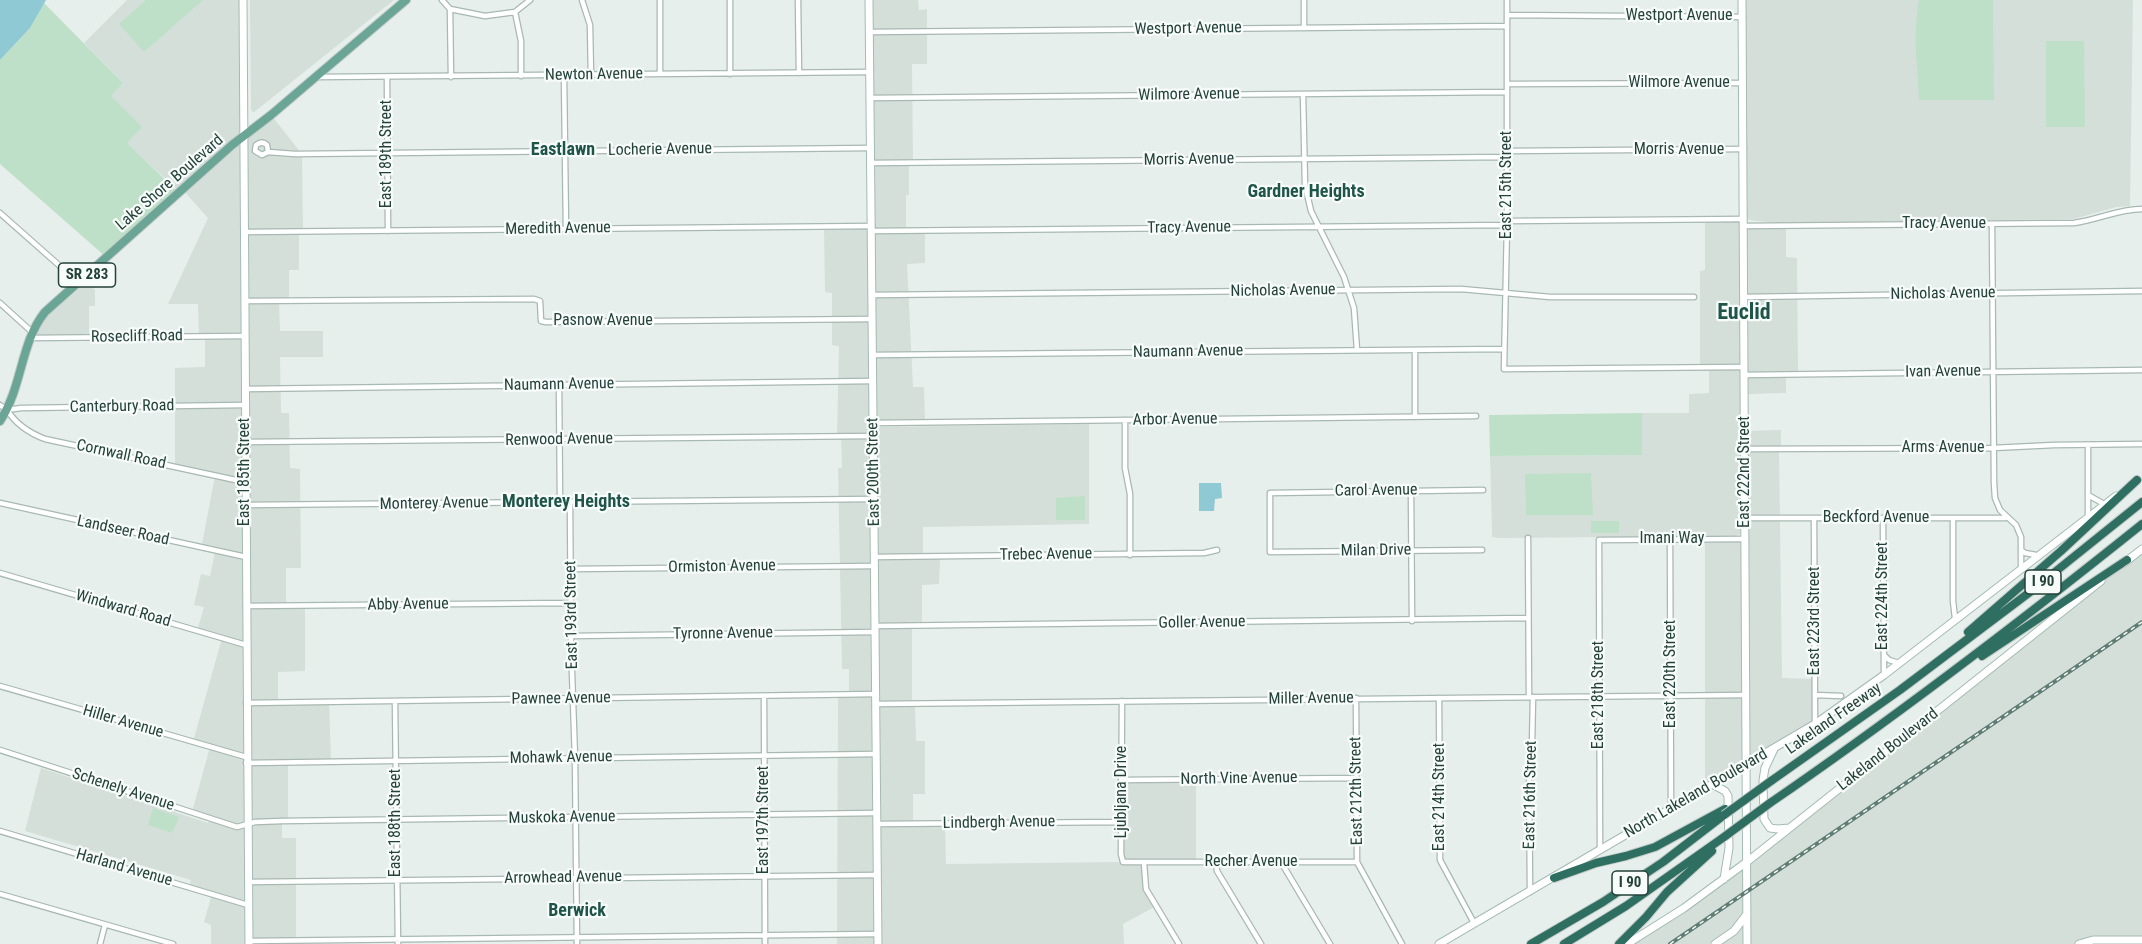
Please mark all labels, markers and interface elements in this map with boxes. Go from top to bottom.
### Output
street label: Westport Avenue [1625,6,1733,26]
street label: Westport Avenue [1134,18,1242,40]
street label: Newton Avenue [545,65,643,85]
street label: Wilmore Avenue [1628,73,1730,93]
street label: Wilmore Avenue [1138,85,1240,105]
street label: East 189th Street [377,100,397,208]
street label: Lake Shore Boulevard [112,131,228,235]
street label: East 215th Street [1497,131,1517,239]
district label: Eastlawn [531,139,595,161]
street label: Locherie Avenue [608,139,712,161]
street label: Morris Avenue [1634,140,1724,160]
street label: Morris Avenue [1144,150,1234,170]
district label: Gardner Heights [1247,181,1365,203]
street label: Tracy Avenue [1902,214,1986,234]
street label: Meredith Avenue [505,218,611,240]
street label: Tracy Avenue [1147,218,1231,238]
road number: SR 283 [58,263,116,287]
street label: Nicholas Avenue [1230,280,1336,302]
street label: Nicholas Avenue [1890,283,1996,305]
district label: Euclid [1717,300,1771,326]
street label: Pasnow Avenue [553,311,653,331]
street label: Rosecliff Road [91,327,183,347]
street label: Naumann Avenue [1133,341,1243,363]
street label: Ivan Avenue [1905,362,1981,382]
street label: Naumann Avenue [504,374,614,396]
street label: Canterbury Road [69,396,175,418]
street label: Arbor Avenue [1133,410,1217,430]
street label: East 222nd Street [1735,416,1755,528]
street label: East 185th Street [235,418,255,526]
street label: East 200th Street [863,418,885,526]
street label: Renwood Avenue [505,429,613,451]
street label: Cornwall Road [75,436,167,474]
street label: Arms Avenue [1901,438,1985,458]
street label: Carol Avenue [1334,481,1418,501]
district label: Monterey Heights [502,491,630,513]
street label: Monterey Avenue [380,493,488,515]
street label: Beckford Avenue [1823,508,1929,528]
street label: Landseer Road [75,512,171,550]
street label: Imani Way [1640,529,1704,549]
street label: Milan Drive [1341,541,1411,561]
street label: East 224th Street [1873,542,1893,650]
street label: Trebec Avenue [1000,545,1092,565]
street label: Ormiston Avenue [668,556,776,578]
street label: East 193rd Street [561,560,583,670]
street label: East 223rd Street [1805,567,1825,675]
road number: I 90 [2025,570,2061,594]
street label: Windward Road [73,586,173,632]
street label: Abby Avenue [367,595,449,615]
street label: Goller Avenue [1158,613,1246,633]
street label: East 220th Street [1661,620,1681,728]
street label: Tyronne Avenue [673,624,773,644]
street label: East 218th Street [1589,641,1609,749]
street label: Lakeland Freeway [1782,679,1886,759]
street label: Pawnee Avenue [511,689,611,709]
street label: Miller Avenue [1268,689,1354,709]
street label: Hiller Avenue [80,701,166,743]
street label: Lakeland Boulevard [1834,705,1942,795]
street label: East 212th Street [1346,737,1368,845]
street label: East 216th Street [1520,741,1542,849]
street label: East 214th Street [1430,743,1450,851]
street label: North Lakeland Boulevard [1621,745,1771,843]
street label: Ljubljana Drive [1112,746,1132,838]
street label: Mohawk Avenue [509,748,613,768]
street label: Schenely Avenue [70,764,176,816]
street label: East 197th Street [754,766,774,874]
street label: North Vine Avenue [1180,768,1298,790]
street label: East 188th Street [386,769,406,877]
street label: Muskoka Avenue [508,807,616,829]
street label: Lindbergh Avenue [943,812,1055,834]
street label: Harland Avenue [74,845,174,891]
street label: Recher Avenue [1204,852,1298,872]
street label: Arrowhead Avenue [504,867,622,889]
road number: I 90 [1612,871,1648,895]
district label: Berwick [548,900,606,922]

